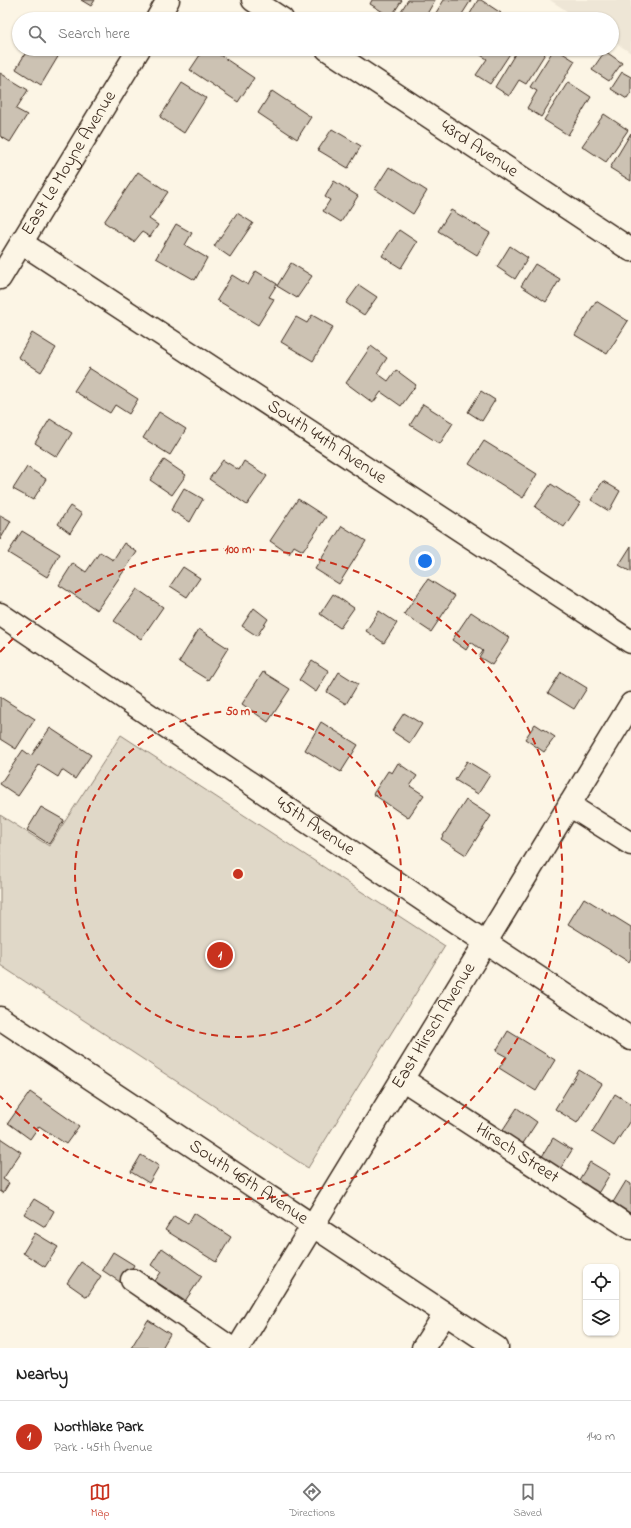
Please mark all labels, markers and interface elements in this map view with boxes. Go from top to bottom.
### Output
search box [12,12,619,56]
icon: search [26,23,48,45]
text: Search here [58,23,130,45]
street label: East Le Moyne Avenue [16,85,124,241]
street label: 43rd Avenue [435,114,524,185]
street label: South 44th Avenue [262,394,392,492]
text: 100 m [225,541,252,559]
your location [415,551,435,571]
text: 50 m [226,703,251,721]
street label: 45th Avenue [270,791,360,864]
centre of rings [231,867,245,881]
pin: 1 [207,940,233,970]
street label: East Hirsch Avenue [386,957,483,1094]
street label: Hirsch Street [470,1117,564,1191]
street label: South 46th Avenue [183,1134,314,1233]
map controls [583,1264,619,1336]
button: locate [583,1264,619,1300]
button: layers [583,1300,619,1336]
text: Nearby [16,1362,68,1387]
text: Northlake Park [54,1416,144,1438]
text: 1 [27,1427,31,1446]
text: 140 m [587,1427,615,1446]
text: Park · 45th Avenue [54,1438,152,1457]
tab: Map [89,1481,111,1521]
tab: Directions [289,1481,335,1521]
tab: Saved [513,1481,542,1521]

